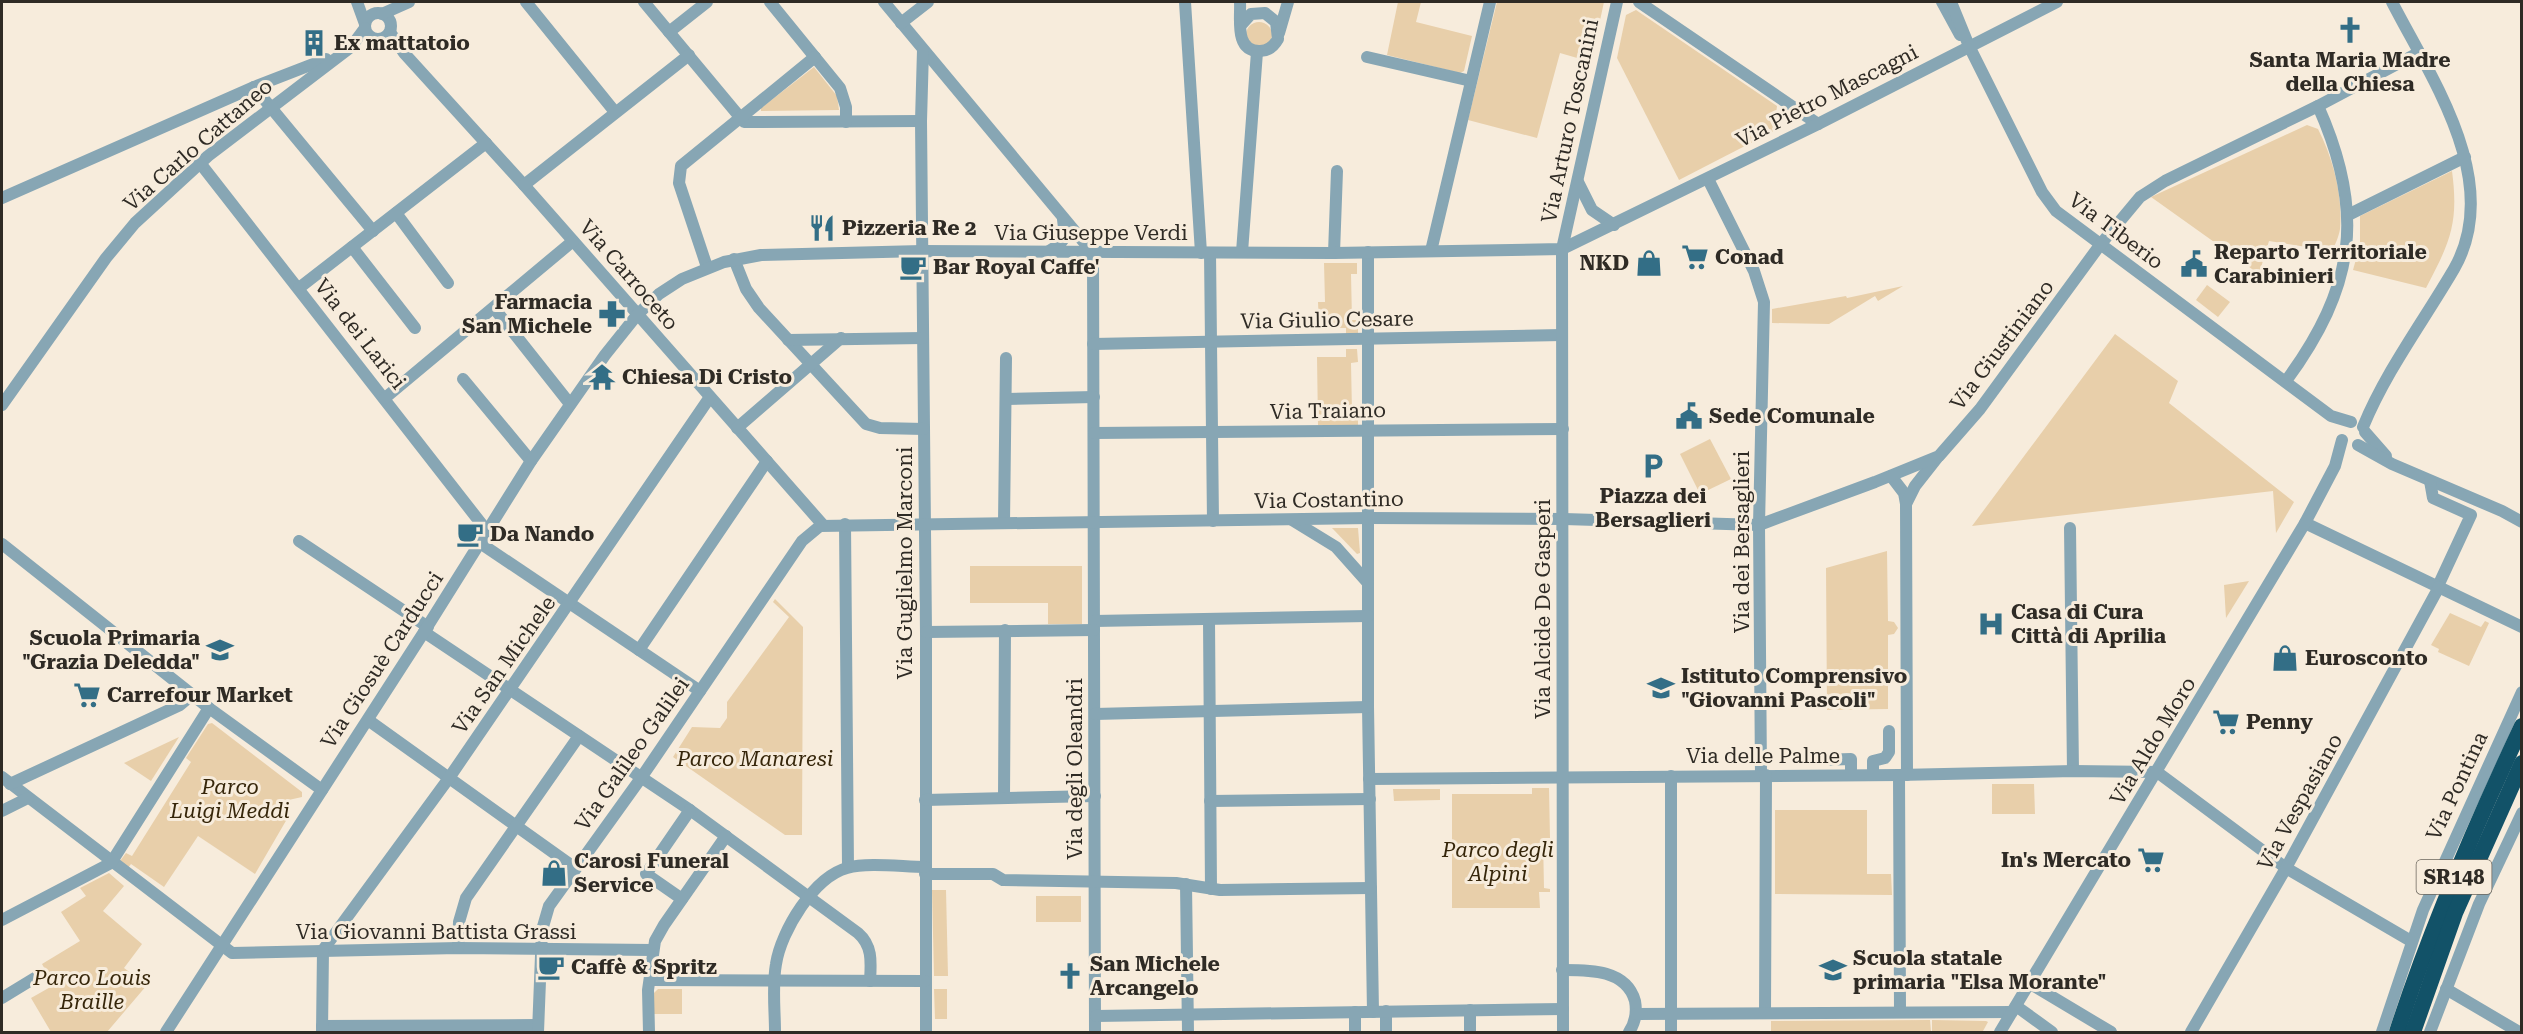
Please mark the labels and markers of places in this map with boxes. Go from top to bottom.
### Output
church icon: Santa Maria Madre della Chiesa [2335,15,2365,45]
building icon: Ex mattatoio [299,28,329,58]
place label: Ex mattatoio [334,31,470,55]
place label: Santa Maria Madre della Chiesa [2249,48,2451,96]
restaurant icon: Pizzeria Re 2 [807,213,837,243]
place label: Pizzeria Re 2 [842,216,977,240]
place label: Reparto Territoriale Carabinieri [2214,240,2427,288]
supermarket icon: Conad [1680,242,1710,272]
place label: Conad [1715,245,1784,269]
shop icon: NKD [1634,248,1664,278]
public building icon: Reparto Territoriale Carabinieri [2179,249,2209,279]
place label: NKD [1579,251,1629,275]
cafe icon: Bar Royal Caffe' [898,252,928,282]
place label: Bar Royal Caffe' [933,255,1100,279]
place label: Farmacia San Michele [462,290,593,338]
pharmacy icon: Farmacia San Michele [597,299,627,329]
temple icon: Chiesa Di Cristo [587,362,617,392]
place label: Chiesa Di Cristo [622,365,792,389]
public building icon: Sede Comunale [1674,401,1704,431]
place label: Sede Comunale [1709,404,1875,428]
parking icon: Piazza dei Bersaglieri [1638,451,1668,481]
place label: Piazza dei Bersaglieri [1595,484,1711,532]
cafe icon: Da Nando [455,519,485,549]
place label: Da Nando [490,522,594,546]
place label: Casa di Cura Città di Aprilia [2011,600,2167,648]
hospital icon: Casa di Cura Città di Aprilia [1976,609,2006,639]
place label: Scuola Primaria "Grazia Deledda" [22,626,201,674]
school or university icon: Scuola Primaria "Grazia Deledda" [205,635,235,665]
shop icon: Eurosconto [2270,643,2300,673]
place label: Eurosconto [2305,646,2428,670]
place label: Istituto Comprensivo "Giovanni Pascoli" [1681,664,1907,712]
school or university icon: Istituto Comprensivo "Giovanni Pascoli" [1646,673,1676,703]
supermarket icon: Carrefour Market [72,680,102,710]
place label: Carrefour Market [107,683,293,707]
supermarket icon: Penny [2211,707,2241,737]
place label: Penny [2246,710,2313,734]
supermarket icon: In's Mercato [2136,845,2166,875]
place label: In's Mercato [2001,848,2131,872]
place label: Carosi Funeral Service [574,849,729,897]
shop icon: Carosi Funeral Service [539,858,569,888]
place label: Scuola statale primaria "Elsa Morante" [1853,946,2106,994]
cafe icon: Caffè & Spritz [536,952,566,982]
place label: San Michele Arcangelo [1090,952,1220,1000]
place label: Caffè & Spritz [571,955,717,979]
school or university icon: Scuola statale primaria "Elsa Morante" [1818,955,1848,985]
church icon: San Michele Arcangelo [1055,961,1085,991]

